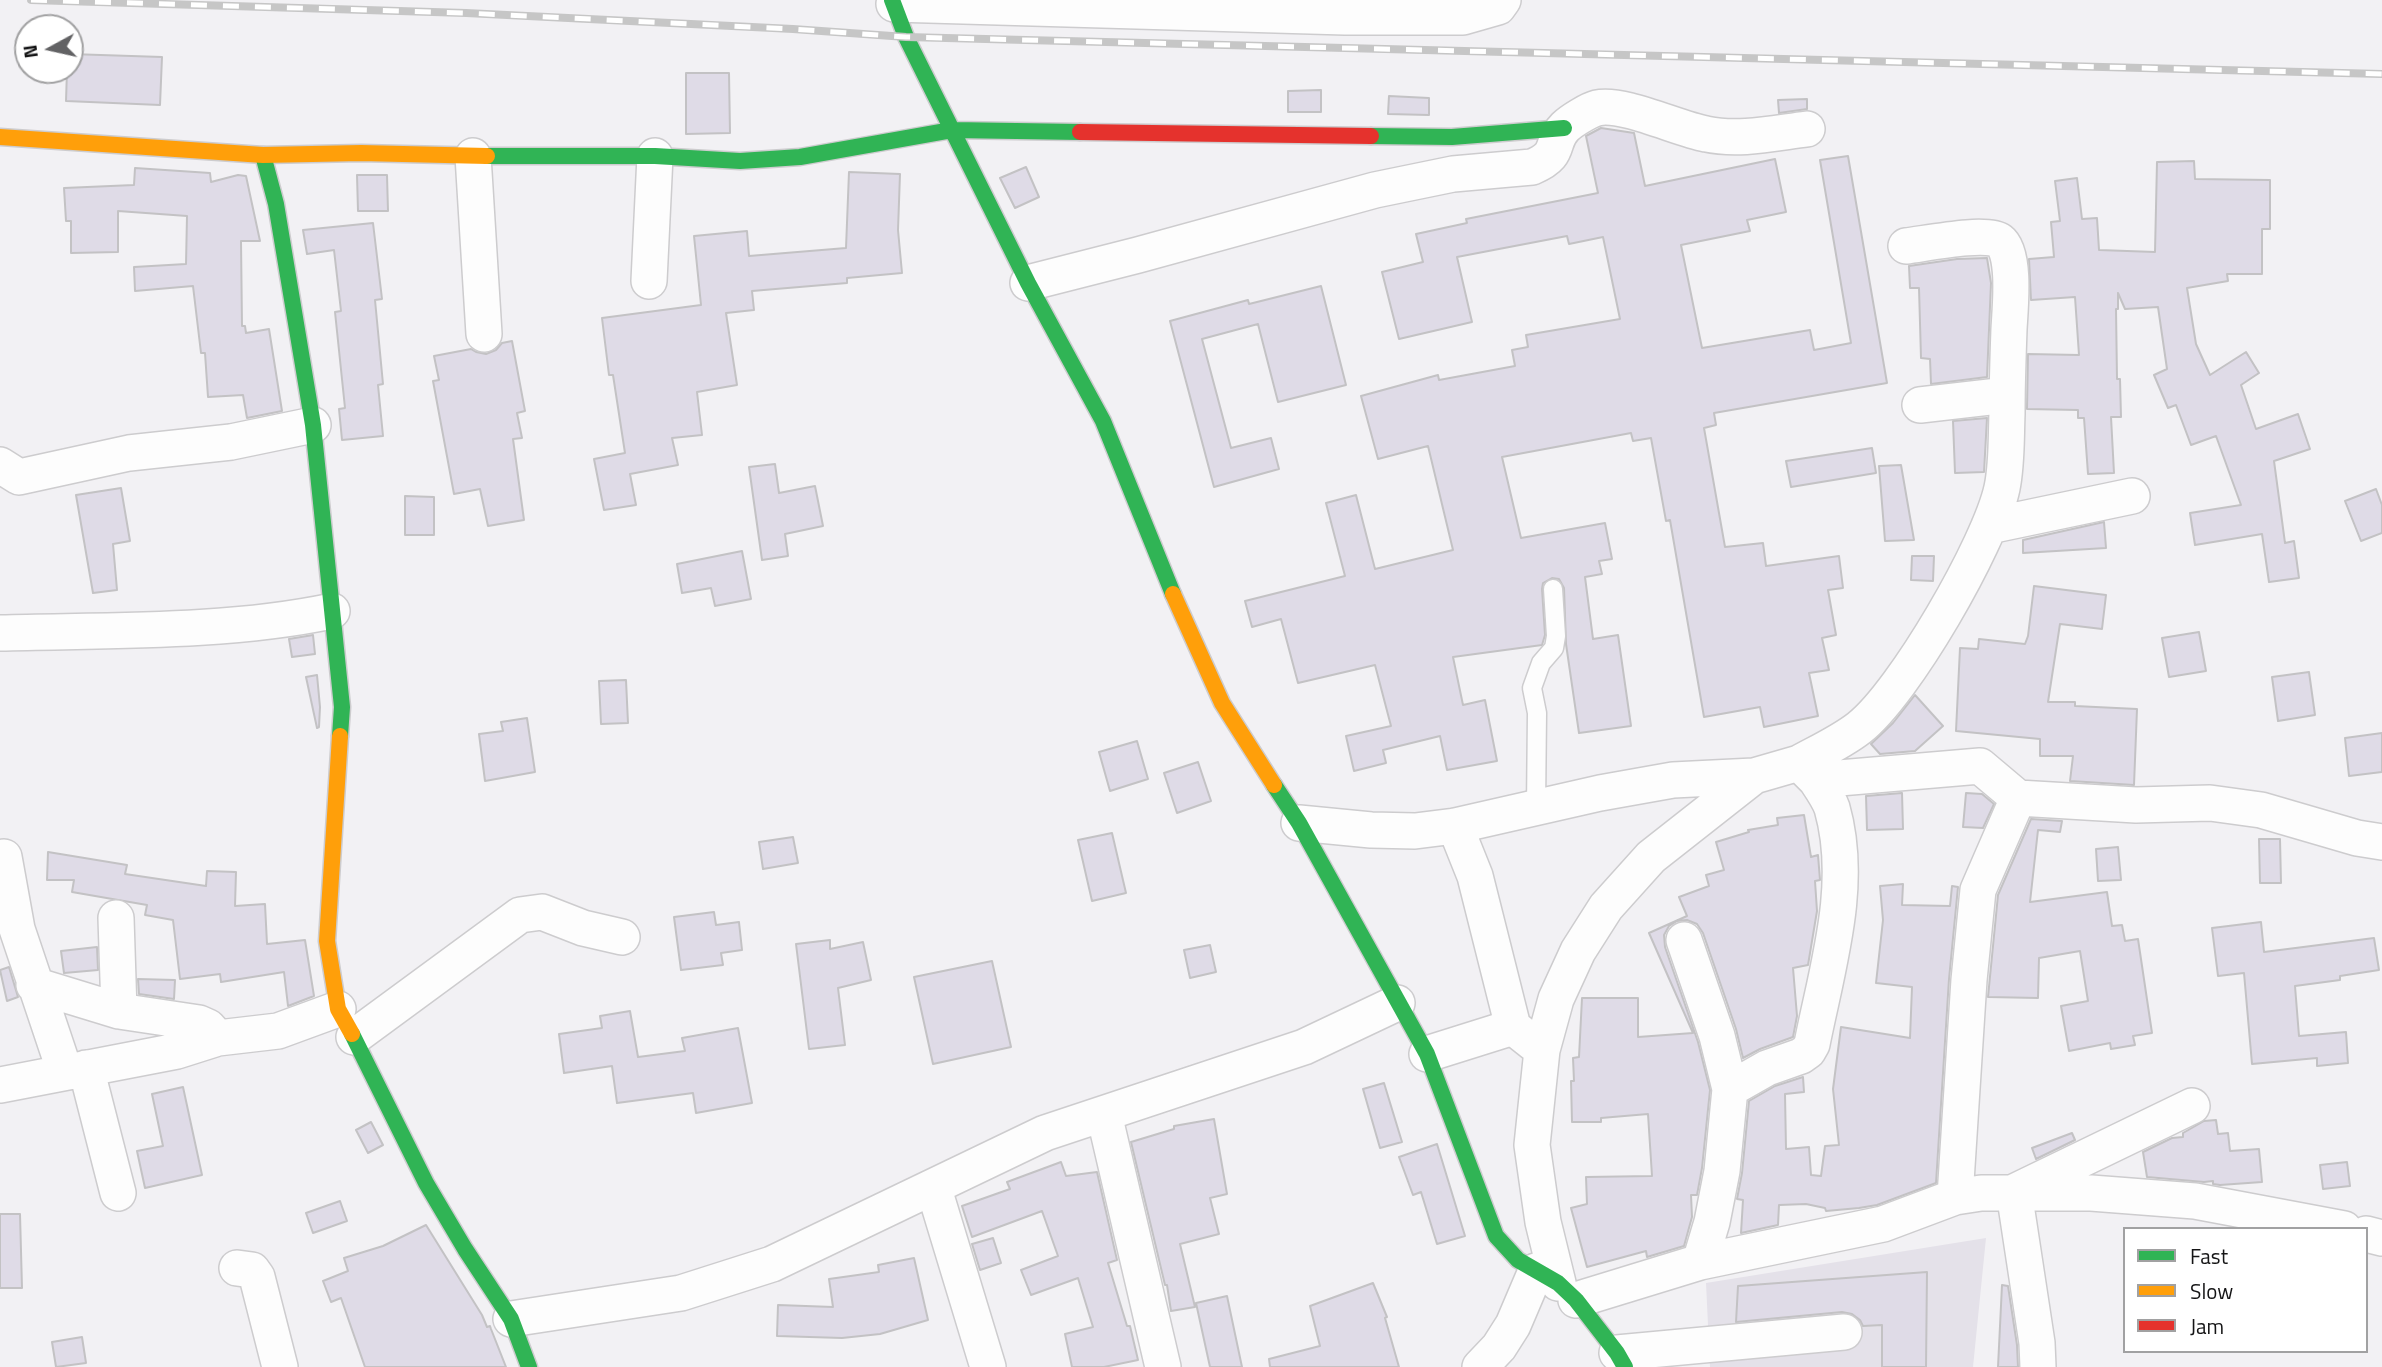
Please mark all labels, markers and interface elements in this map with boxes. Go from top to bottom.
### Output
north arrow [14,14,84,84]
text: N [14,43,45,60]
legend [2123,1227,2368,1353]
text: Fast [2190,1240,2228,1272]
text: Slow [2190,1275,2233,1307]
text: Jam [2190,1310,2224,1342]

